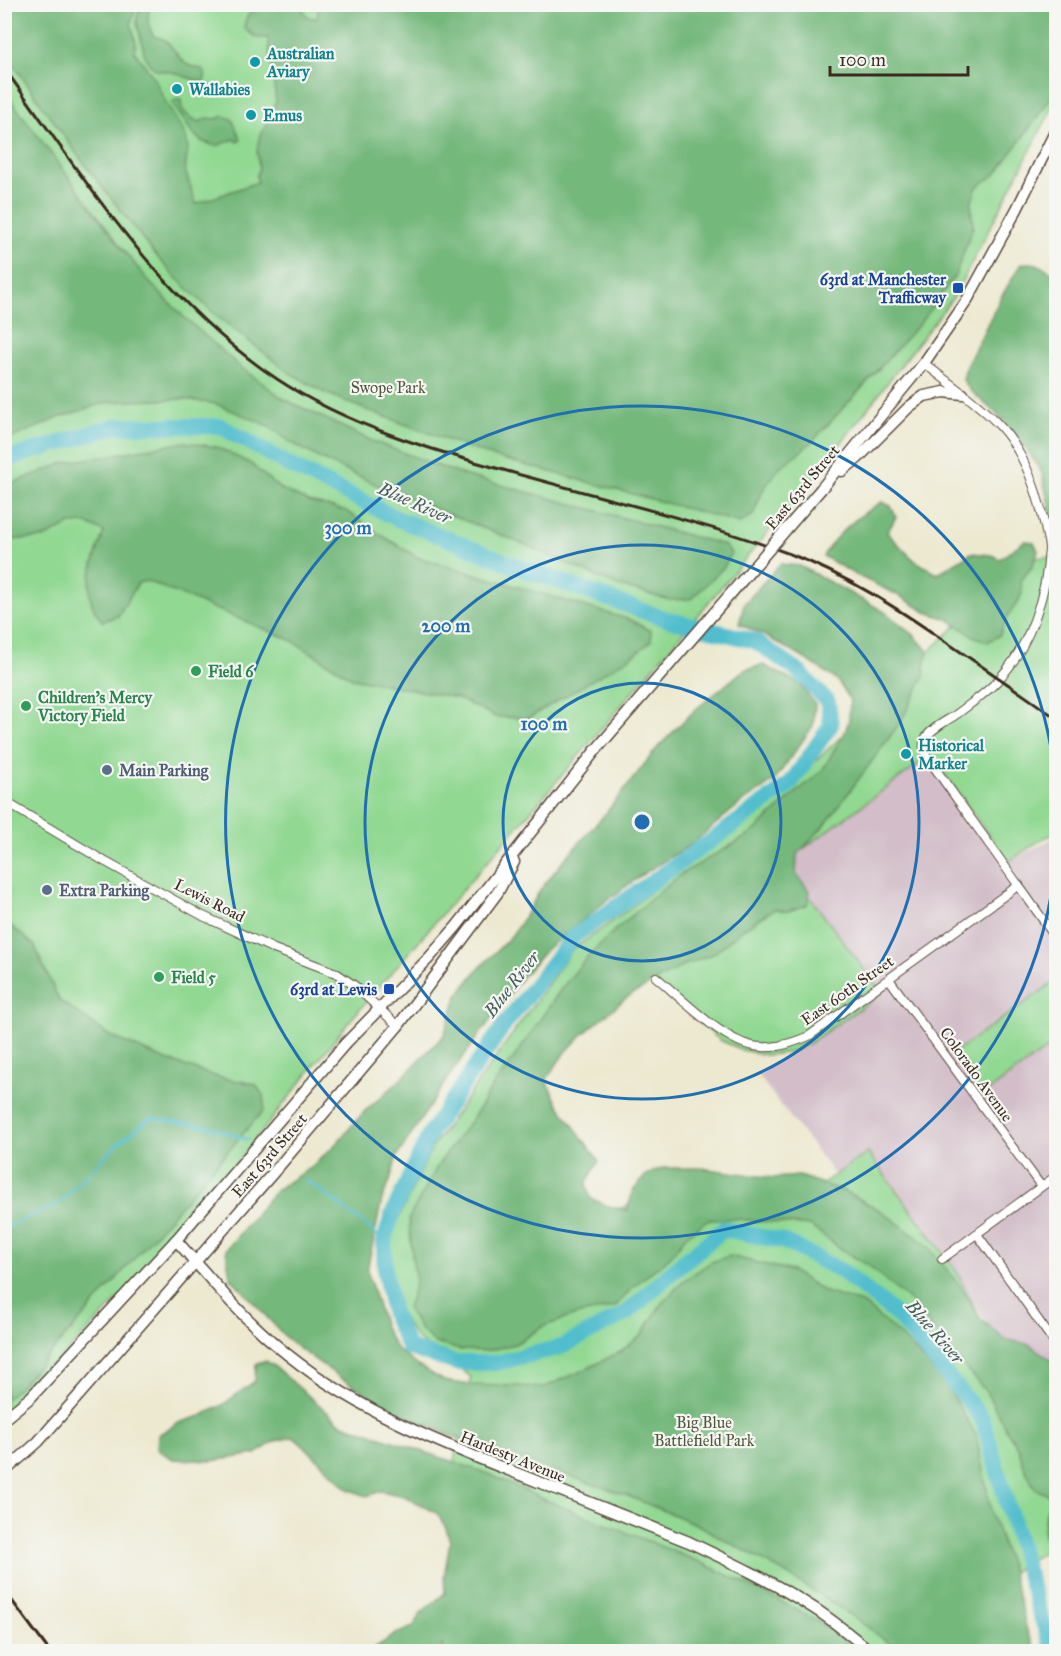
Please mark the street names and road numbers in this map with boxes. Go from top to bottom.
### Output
street label: East 63rd Street [761,441,844,534]
street label: Lewis Road [171,875,248,926]
street label: East 60th Street [797,951,897,1029]
street label: Colorado Avenue [936,1023,1017,1125]
street label: East 63rd Street [228,1109,311,1201]
street label: Hardesty Avenue [457,1427,568,1486]

